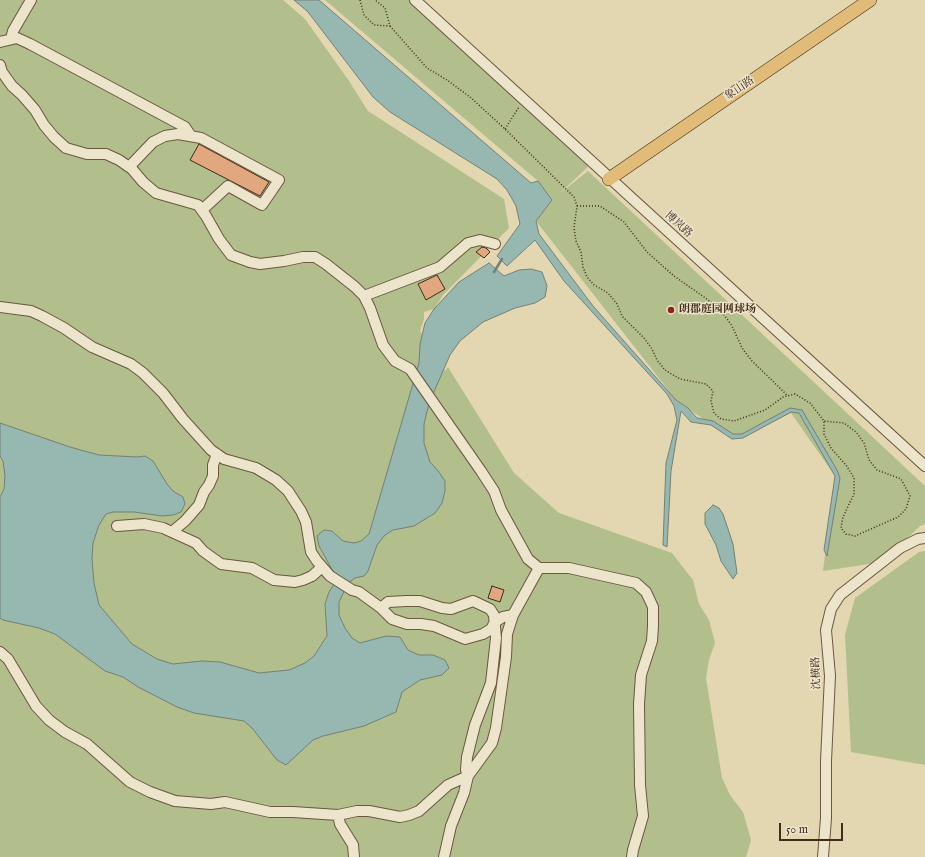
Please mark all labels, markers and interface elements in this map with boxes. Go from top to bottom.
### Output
street label: 象山路 [723,74,757,104]
street label: 博岚路 [661,209,695,241]
place label: 朗郡庭园网球场 [679,303,756,317]
marker: 朗郡庭园网球场 [666,305,676,315]
street label: 沈横路 [810,656,824,690]
scale bar [781,815,845,841]
text: 50 m [786,822,808,837]

